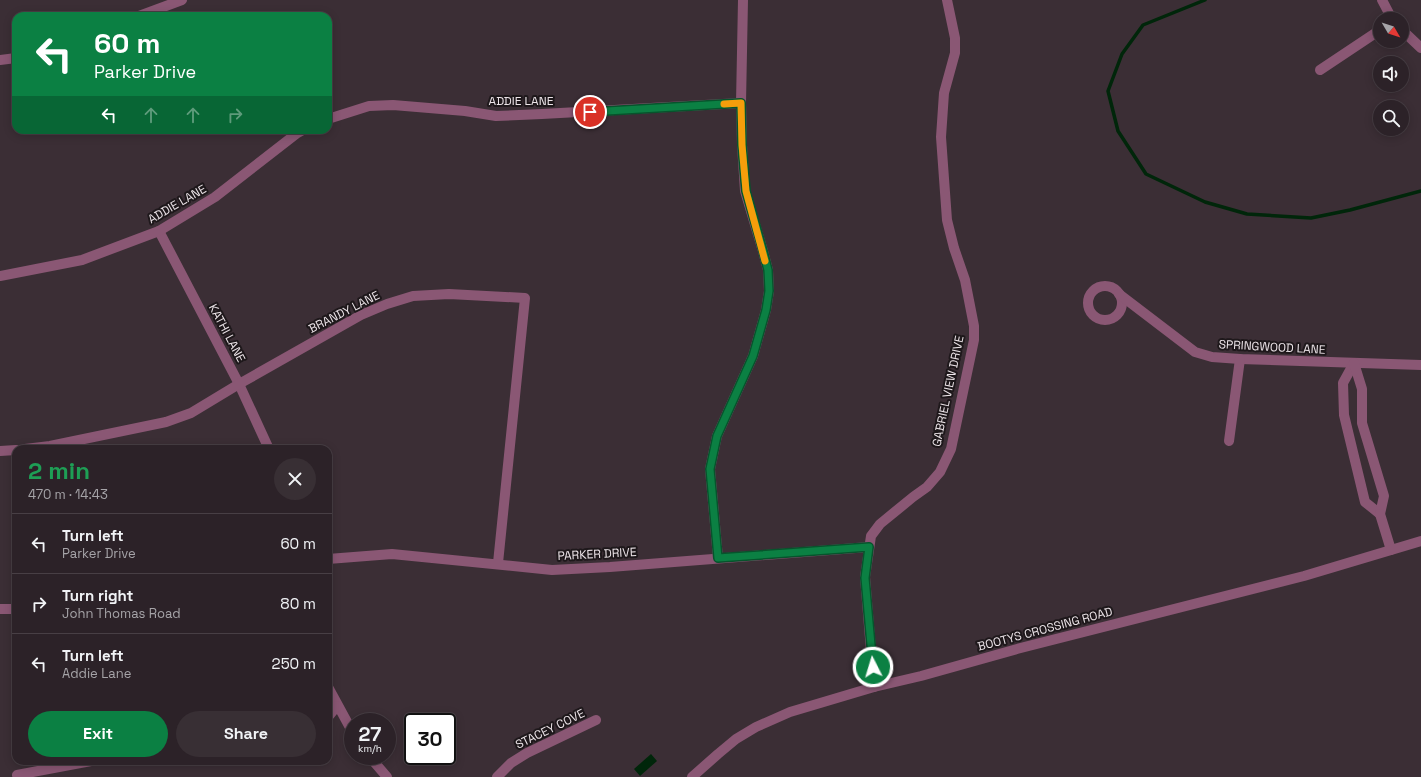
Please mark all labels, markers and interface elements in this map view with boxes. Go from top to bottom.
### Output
north arrow [1373,12,1409,48]
map controls [1373,12,1409,136]
text: 60 m [94,25,160,61]
icon: left [28,28,80,80]
button: sound [1373,56,1409,92]
text: Parker Drive [94,60,196,83]
street label: ADDIE LANE [489,93,554,109]
pin [573,95,607,129]
button: search [1373,100,1409,136]
icon: arrive [579,101,601,123]
icon: left [98,104,120,126]
icon: ahead [140,104,162,126]
icon: ahead [182,104,204,126]
icon: right [224,104,246,126]
street label: ADDIE LANE [145,181,209,227]
street label: BRANDY LANE [306,287,382,337]
street label: KATHI LANE [205,301,249,365]
street label: GABRIEL VIEW DRIVE [928,334,968,448]
street label: SPRINGWOOD LANE [1218,336,1326,358]
text: 2 min [28,455,90,486]
button: close [274,458,316,500]
text: 470 m · 14:43 [28,486,108,503]
text: Turn left [62,526,124,545]
icon: left [28,533,50,555]
text: 60 m [280,534,316,553]
street label: PARKER DRIVE [557,544,637,564]
text: Parker Drive [62,545,136,562]
text: Turn right [62,586,133,605]
icon: right [28,593,50,615]
text: 80 m [280,594,316,613]
street label: BOOTYS CROSSING ROAD [976,603,1114,655]
text: John Thomas Road [62,605,181,622]
text: Turn left [62,646,124,665]
position arrow [852,646,894,688]
icon: left [28,653,50,675]
text: 250 m [272,654,316,673]
text: Addie Lane [62,665,131,682]
street label: STACEY COVE [513,705,587,753]
button: Exit [28,711,168,757]
button: Share [176,711,316,757]
speed limit sign: 30 [404,713,456,765]
text: 27 [359,721,381,747]
text: km/h [358,742,382,755]

